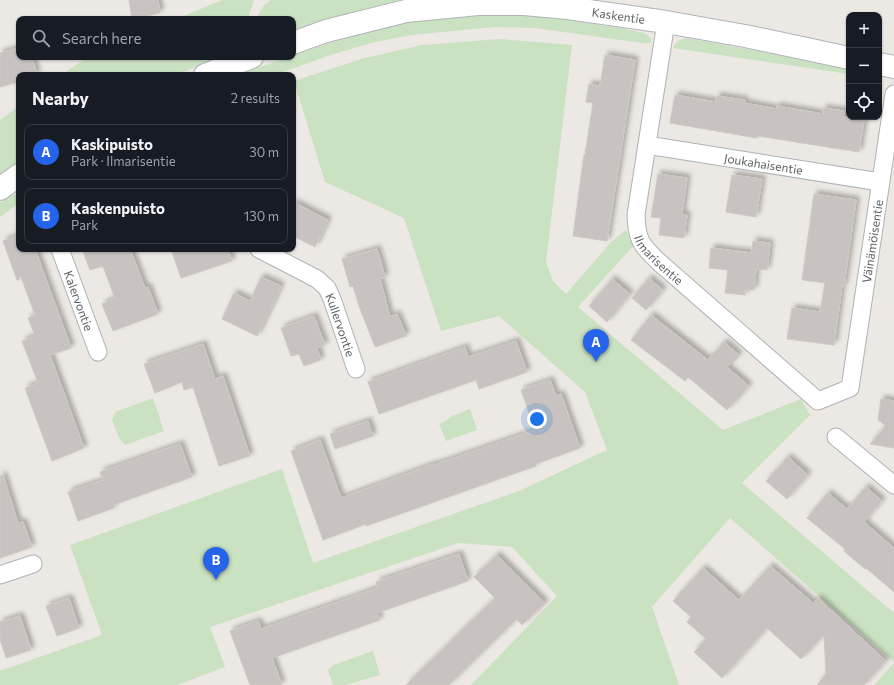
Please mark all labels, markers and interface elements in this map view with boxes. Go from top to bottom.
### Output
street label: Kaskentie [591,4,646,26]
map controls [846,12,882,120]
button: + [846,12,882,48]
search box [16,16,296,60]
icon: search [30,27,52,49]
text: Search here [62,29,141,47]
button: − [846,48,882,84]
button: locate [846,84,882,120]
text: Nearby [32,88,89,109]
text: 2 results [231,90,280,106]
text: Kaskipuisto [71,135,153,153]
text: A [41,144,51,160]
text: 30 m [249,144,279,160]
street label: Joukahaisentie [723,150,804,177]
text: Park · Ilmarisentie [71,153,176,169]
text: Kaskenpuisto [71,199,165,217]
street label: Väinämöisentie [859,199,885,284]
text: B [42,208,50,224]
text: 130 m [244,208,279,224]
text: Park [71,217,98,233]
street label: Ilmarisentie [632,233,686,287]
street label: Kalervontie [62,269,96,333]
street label: Kullervontie [323,291,358,358]
pin: A [583,329,609,362]
your location [527,409,547,429]
pin: B [203,547,229,580]

